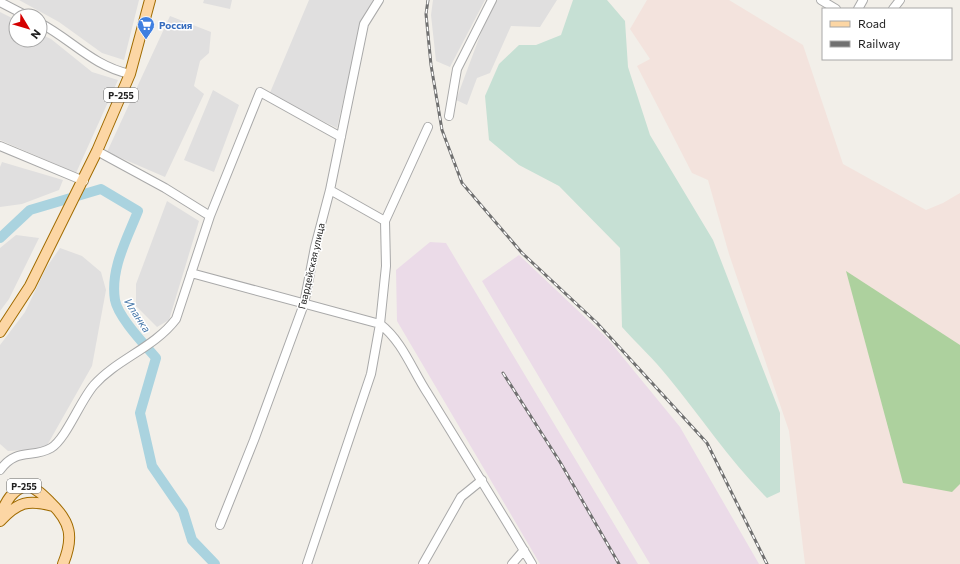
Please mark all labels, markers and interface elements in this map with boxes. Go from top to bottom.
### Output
north arrow [8,8,48,48]
legend [822,8,952,60]
supermarket icon: Россия [136,15,156,40]
text: Road [858,16,886,30]
place label: Россия [159,19,192,31]
text: N [29,27,44,42]
text: Railway [858,36,900,50]
road number: Р-255 [104,88,138,102]
street label: Гвардейская улица [295,222,327,310]
water label: Иланка [122,295,154,335]
road number: Р-255 [7,479,41,493]

